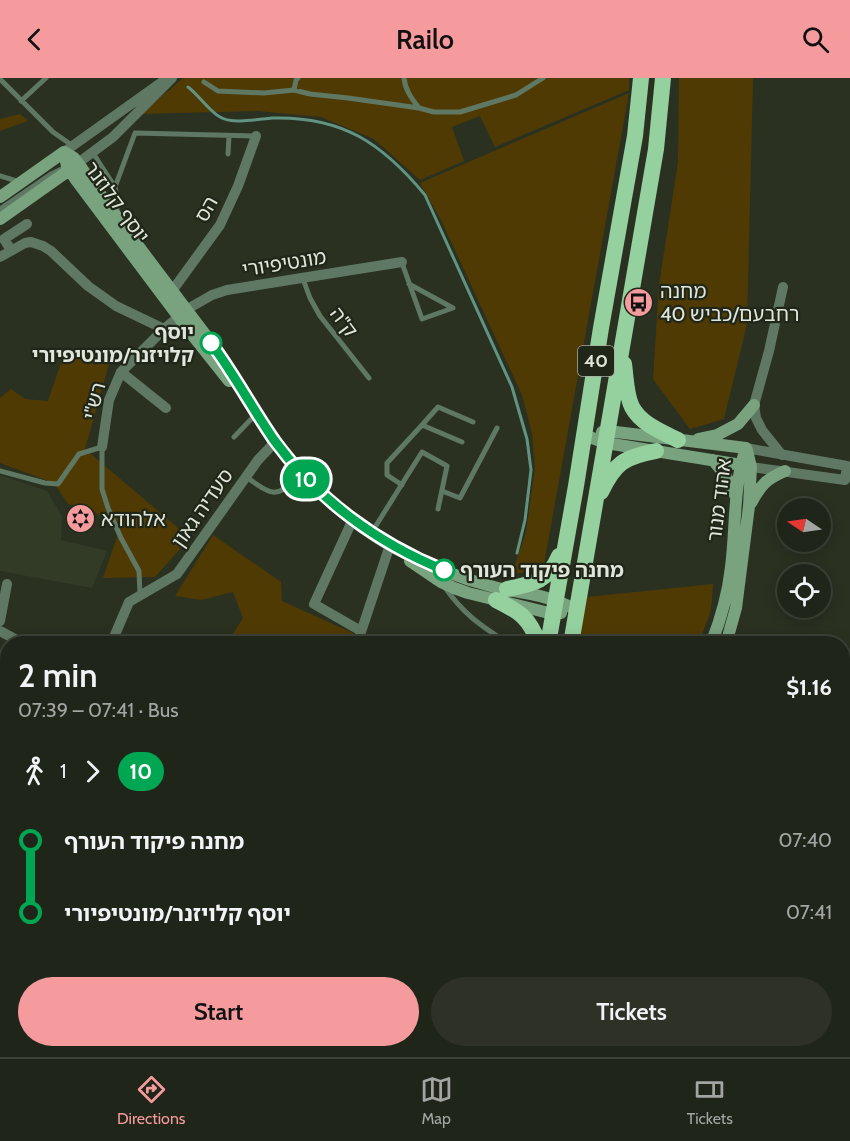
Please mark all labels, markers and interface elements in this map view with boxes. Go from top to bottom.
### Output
icon: back [18,23,51,56]
text: Railo [396,23,454,56]
icon: search [799,23,832,56]
street label: יוסף קלוזנר [80,157,154,247]
street label: הס [189,192,223,226]
street label: מונטיפיורי [240,245,328,281]
place label: מחנה רחבעם/כביש 40 [660,279,799,326]
bus stop icon: מחנה רחבעם/כביש 40 [623,286,655,318]
street label: ק"ה [325,302,363,342]
place label: יוסף קלויזנר/מונטיפיורי [32,320,194,367]
marker: יוסף קלויזנר/מונטיפיורי [200,332,222,354]
road number: 40 [578,346,614,376]
street label: רש"י [78,380,110,422]
street label: אהוד מנור [702,457,736,543]
line badge: 10 [279,460,333,498]
street label: סעדיה גאון [166,464,238,552]
text: 10 [295,467,317,492]
north arrow [777,498,831,552]
map controls [777,498,831,618]
synagogue icon: אלהודא [64,503,96,535]
place label: אלהודא [101,507,166,531]
place label: מחנה פיקוד העורף [460,558,624,582]
marker: מחנה פיקוד העורף [433,559,455,581]
button: locate [777,564,831,618]
text: 2 min [18,655,97,695]
text: $1.16 [786,674,832,701]
text: 07:39 – 07:41 · Bus [18,698,178,722]
icon: walk [18,755,51,788]
icon: forward [76,755,109,788]
text: 1 [60,759,67,783]
text: 10 [130,759,152,784]
text: מחנה פיקוד העורף [64,828,244,855]
text: 07:40 [779,828,832,852]
text: יוסף קלויזנר/מונטיפיורי [64,900,291,927]
text: 07:41 [786,900,832,924]
button: Start [18,977,419,1046]
button: Tickets [431,977,832,1046]
tab: Directions [117,1073,185,1128]
tab: Map [420,1073,453,1128]
tab: Tickets [687,1073,733,1128]

